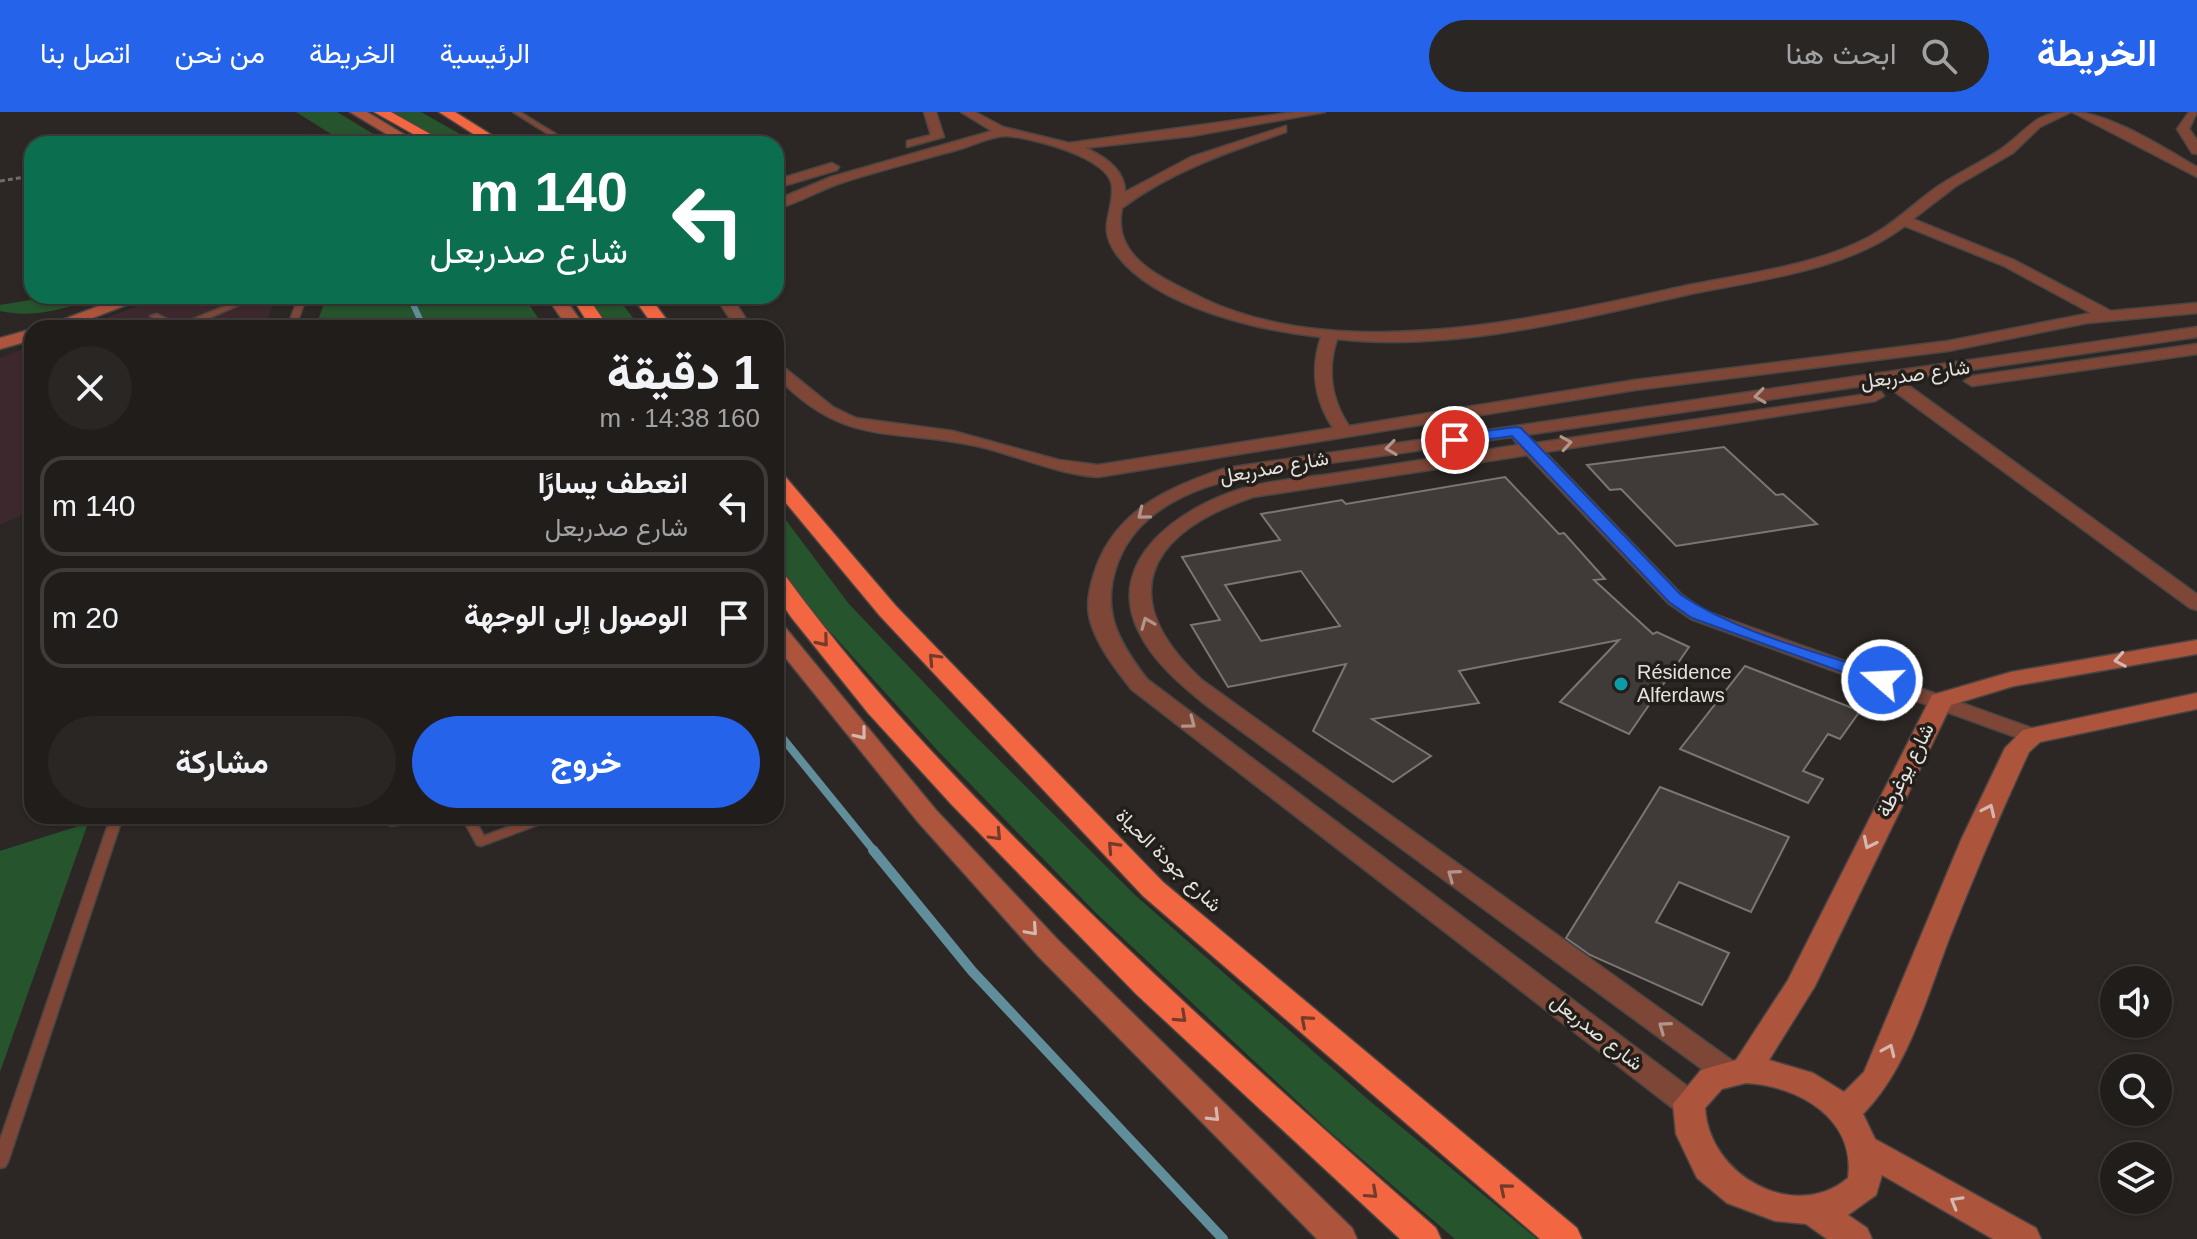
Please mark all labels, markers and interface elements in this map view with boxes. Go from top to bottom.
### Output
search box [1429,20,1989,92]
text: الخريطة [2037,32,2157,74]
icon: search [1917,34,1961,78]
text: ابحث هنا [1785,37,1897,70]
text: اتصل بنا [40,38,131,69]
text: من نحن [175,38,265,69]
text: الخريطة [309,38,396,69]
text: الرئيسية [440,38,530,69]
text: 140 m [469,160,628,223]
icon: left [656,168,760,272]
text: شارع صدربعل [430,230,628,271]
button: close [48,346,132,430]
text: 1 دقيقة [607,346,760,399]
street label: شارع صدربعل [1859,355,1972,396]
one-way arrow [1753,387,1767,404]
text: 160 m · 14:38 [600,403,760,433]
pin [1421,406,1489,474]
icon: arrive [1433,418,1477,462]
one-way arrow [1559,435,1573,452]
one-way arrow [1384,439,1398,456]
street label: شارع صدربعل [1218,447,1331,490]
text: انعطف يسارًا [538,466,688,499]
icon: left [712,484,756,528]
text: 140 m [52,489,135,522]
one-way arrow [1138,504,1153,518]
text: شارع صدربعل [545,512,688,542]
icon: arrive [712,596,756,640]
text: الوصول إلى الوجهة [464,599,688,632]
text: 20 m [52,601,119,634]
one-way arrow [1140,617,1156,631]
one-way arrow [813,632,828,646]
position arrow [1840,638,1924,722]
one-way arrow [2113,651,2127,668]
one-way arrow [929,654,944,668]
place label: Résidence Alferdaws [1637,661,1732,706]
marker: Résidence Alferdaws [1612,675,1630,693]
one-way arrow [1181,713,1195,727]
button: مشاركة [48,716,396,808]
button: خروج [412,716,760,808]
street label: شارع يوغرطة [1872,720,1941,822]
one-way arrow [851,725,866,740]
street label: شارع جودة الحياة [1110,804,1226,918]
one-way arrow [1979,804,1995,818]
one-way arrow [986,826,1001,840]
one-way arrow [1863,835,1879,850]
one-way arrow [1109,842,1123,857]
one-way arrow [1447,871,1461,885]
one-way arrow [1022,921,1036,936]
map controls [2100,966,2172,1214]
button: sound [2100,966,2172,1038]
street label: شارع صدربعل [1545,989,1647,1077]
one-way arrow [1172,1008,1186,1023]
one-way arrow [1301,1017,1316,1031]
one-way arrow [1658,1022,1673,1037]
one-way arrow [1880,1044,1896,1058]
button: search [2100,1054,2172,1126]
one-way arrow [1205,1107,1219,1121]
button: layers [2100,1142,2172,1214]
one-way arrow [1363,1183,1378,1198]
one-way arrow [1500,1184,1514,1199]
one-way arrow [1950,1196,1965,1212]

